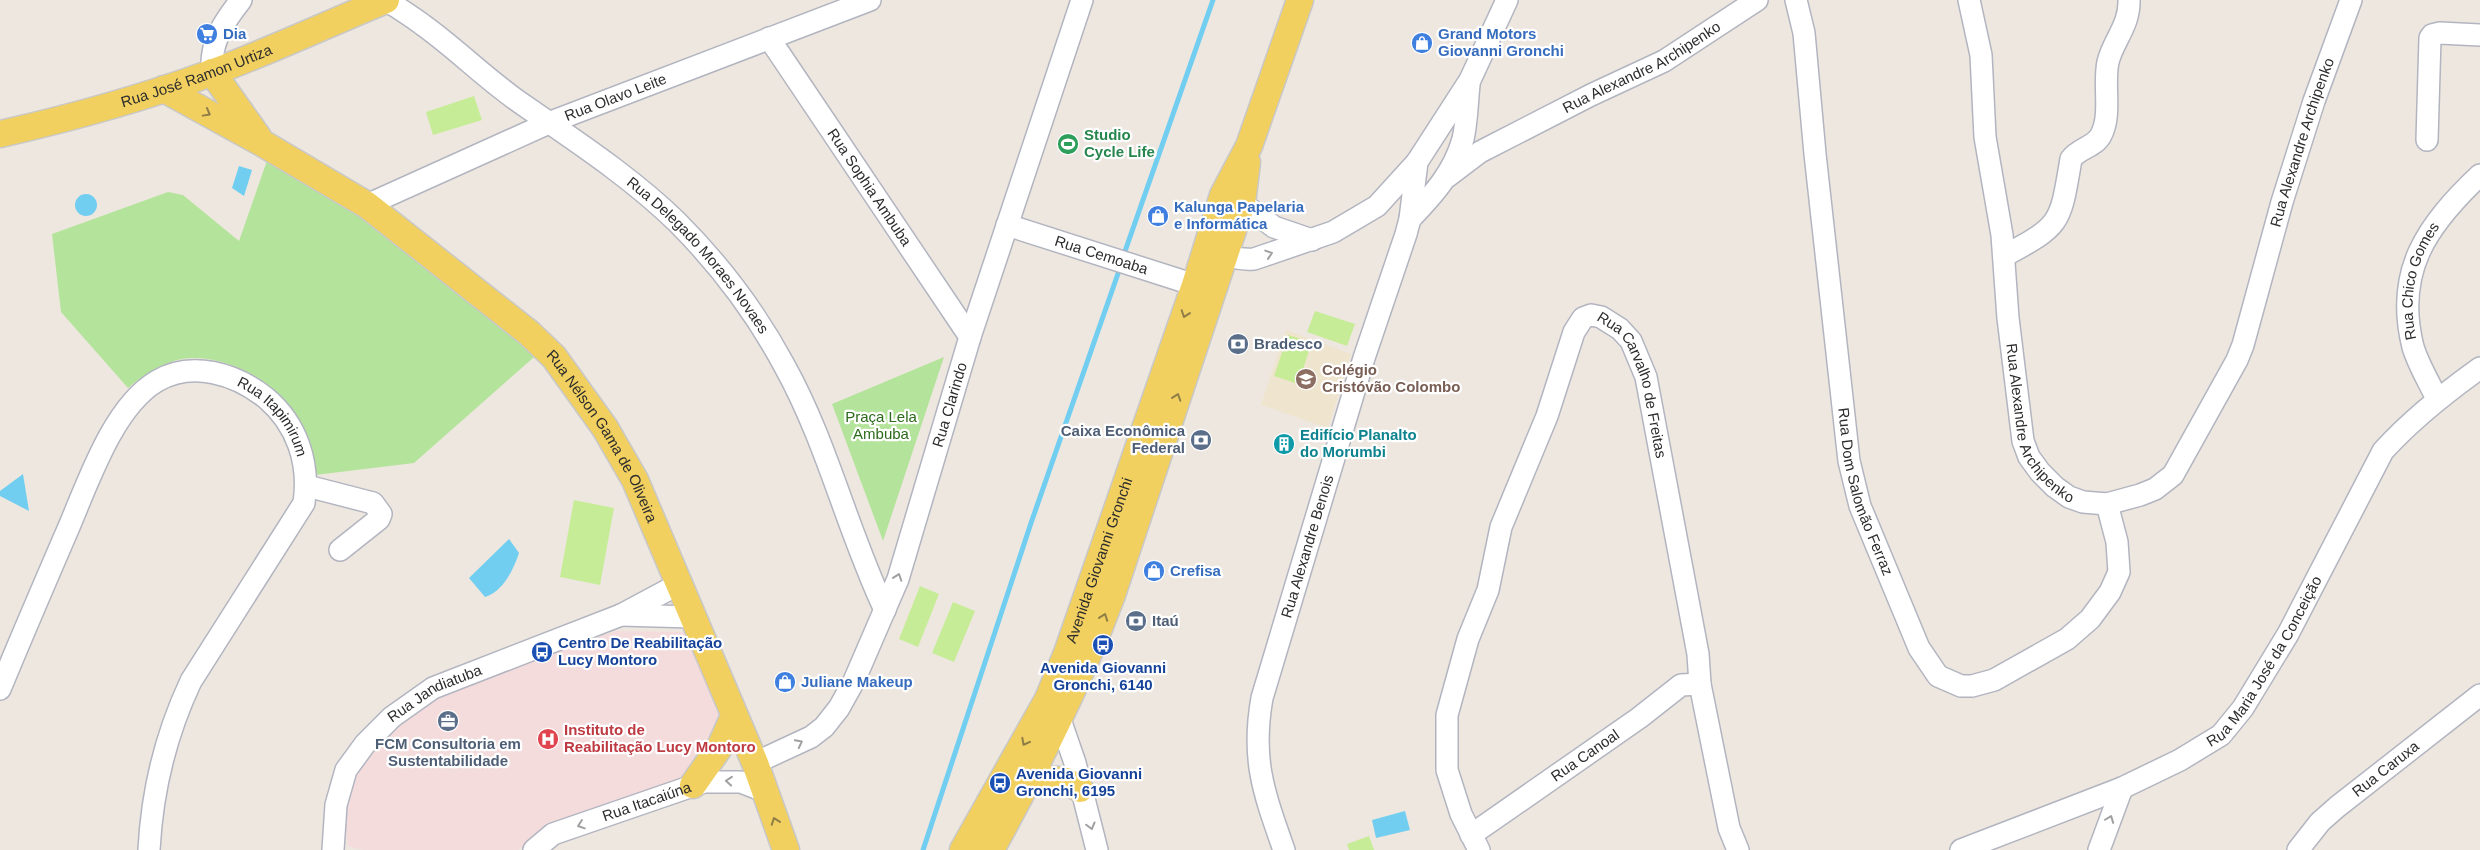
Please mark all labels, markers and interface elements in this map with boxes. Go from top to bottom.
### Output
street label: Rua Alexandre Archipenko [1560,17,1723,116]
supermarket icon: Dia [195,22,219,46]
place label: Dia [223,25,247,42]
place label: Grand Motors Giovanni Gronchi [1438,25,1564,59]
shop icon: Grand Motors Giovanni Gronchi [1410,31,1434,55]
street label: Rua José Ramon Urtiza [119,40,275,110]
street label: Rua Alexandre Archipenko [2267,55,2337,229]
street label: Rua Olavo Leite [562,70,669,124]
one-way arrow [202,106,211,116]
street label: Rua Sophia Ambuba [824,125,916,250]
place label: Studio Cycle Life [1084,126,1155,160]
sports icon: Studio Cycle Life [1056,132,1080,156]
street label: Rua Delegado Moraes Novaes [624,173,773,336]
place label: Kalunga Papelaria e Informática [1174,198,1305,232]
shop icon: Kalunga Papelaria e Informática [1146,204,1170,228]
street label: Rua Chico Gomes [2398,219,2442,341]
street label: Rua Cemoaba [1053,232,1151,278]
one-way arrow [1264,250,1272,260]
street label: Rua Carvalho de Freitas [1595,308,1670,459]
one-way arrow [1181,309,1191,318]
bank icon: Bradesco [1226,332,1250,356]
place label: Bradesco [1254,335,1322,352]
street label: Rua Alexandre Archipenko [2003,342,2076,506]
street label: Rua Nélson Gama de Oliveira [544,346,661,525]
street label: Rua Clarindo [929,360,970,449]
place label: Colégio Cristóvão Colombo [1322,361,1460,395]
school or university icon: Colégio Cristóvão Colombo [1294,367,1318,391]
street label: Rua Itapimirum [235,373,311,458]
one-way arrow [1172,393,1182,402]
street label: Rua Dom Salomão Ferraz [1835,407,1897,578]
park label: Praça Lela Ambuba [845,408,918,442]
place label: Caixa Econômica Federal [1061,422,1186,456]
place label: Edifício Planalto do Morumbi [1300,426,1417,460]
bank icon: Caixa Econômica Federal [1189,428,1213,452]
building icon: Edifício Planalto do Morumbi [1272,432,1296,456]
street label: Rua Alexandre Benois [1277,473,1336,620]
street label: Avenida Giovanni Gronchi [1062,475,1135,645]
shop icon: Crefisa [1142,559,1166,583]
place label: Crefisa [1170,562,1222,579]
street label: Rua Maria José da Conceição [2203,573,2325,750]
one-way arrow [892,574,902,582]
bank icon: Itaú [1124,609,1148,633]
place label: Itaú [1152,612,1179,629]
one-way arrow [1098,614,1108,622]
bus stop icon: Avenida Giovanni Gronchi, 6140 [1091,633,1115,657]
place label: Centro De Reabilitação Lucy Montoro [558,634,722,668]
bus stop icon: Centro De Reabilitação Lucy Montoro [530,640,554,664]
place label: Avenida Giovanni Gronchi, 6140 [1040,659,1166,693]
street label: Rua Jandiatuba [384,661,484,726]
shop icon: Juliane Makeup [773,670,797,694]
place label: Juliane Makeup [801,673,913,690]
office icon: FCM Consultoria em Sustentabilidade [436,709,460,733]
place label: Instituto de Reabilitação Lucy Montoro [564,721,756,755]
street label: Rua Canoal [1547,726,1622,785]
hospital icon: Instituto de Reabilitação Lucy Montoro [536,727,560,751]
place label: FCM Consultoria em Sustentabilidade [375,735,521,769]
one-way arrow [1021,736,1031,745]
street label: Rua Caruxa [2349,737,2423,800]
one-way arrow [794,739,803,749]
place label: Avenida Giovanni Gronchi, 6195 [1016,765,1142,799]
bus stop icon: Avenida Giovanni Gronchi, 6195 [988,771,1012,795]
one-way arrow [725,776,733,787]
street label: Rua Itacaiúna [600,778,694,824]
one-way arrow [2104,815,2114,824]
one-way arrow [771,817,781,826]
one-way arrow [577,819,585,829]
one-way arrow [1085,822,1095,830]

